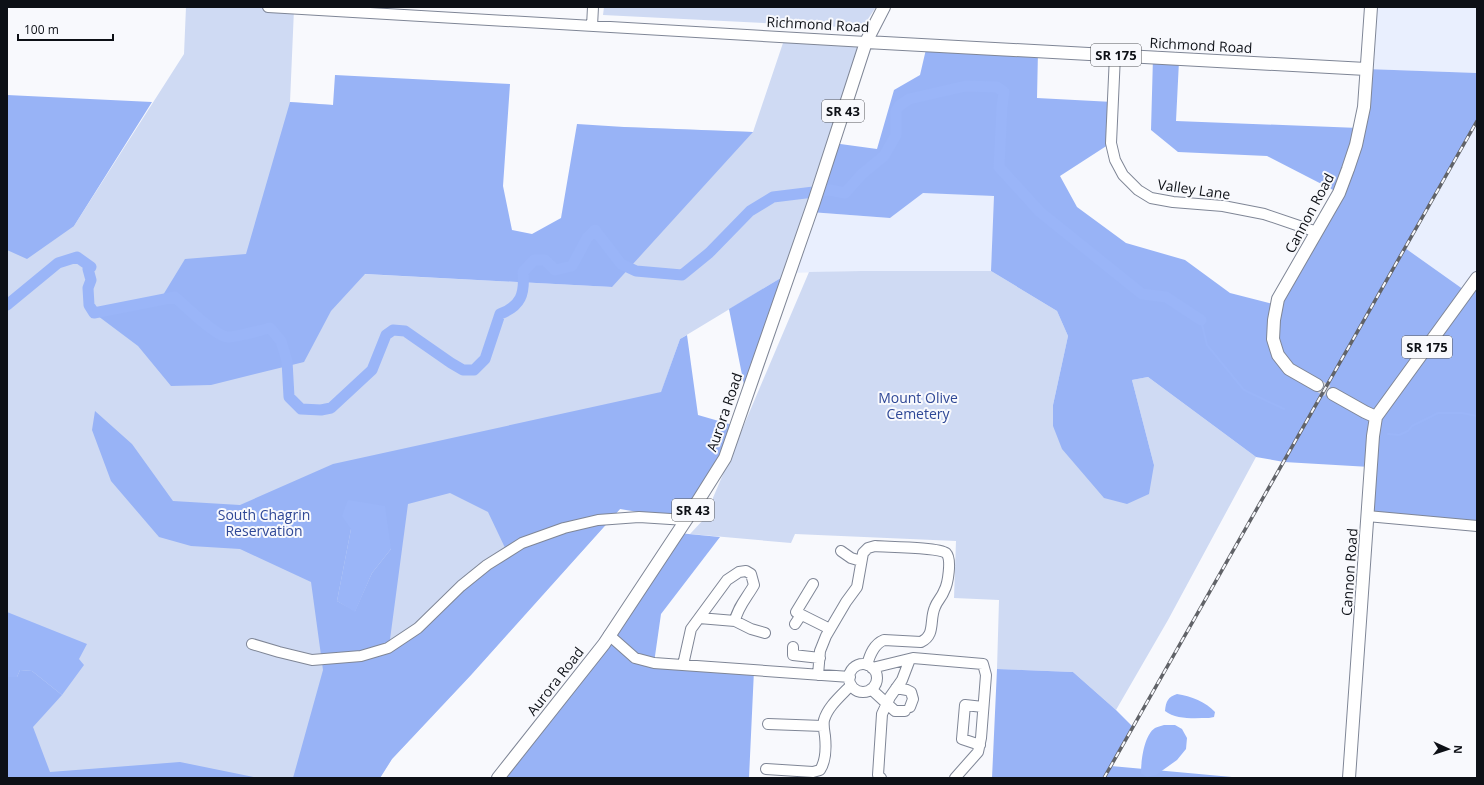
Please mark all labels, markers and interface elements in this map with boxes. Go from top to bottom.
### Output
street label: Richmond Road [766,12,870,36]
scale bar [18,16,113,42]
text: 100 m [24,21,59,38]
street label: Richmond Road [1149,33,1253,57]
road number: SR 175 [1091,44,1141,66]
road number: SR 43 [822,100,864,122]
street label: Cannon Road [1280,170,1338,256]
street label: Valley Lane [1156,174,1232,204]
road number: SR 175 [1402,336,1452,358]
street label: Aurora Road [702,370,746,454]
park label: Mount Olive Cemetery [878,388,958,423]
road number: SR 43 [672,499,714,521]
park label: South Chagrin Reservation [218,505,310,540]
street label: Cannon Road [1336,528,1362,616]
street label: Aurora Road [522,643,588,719]
north arrow [1428,729,1468,769]
text: N [1451,745,1466,754]

